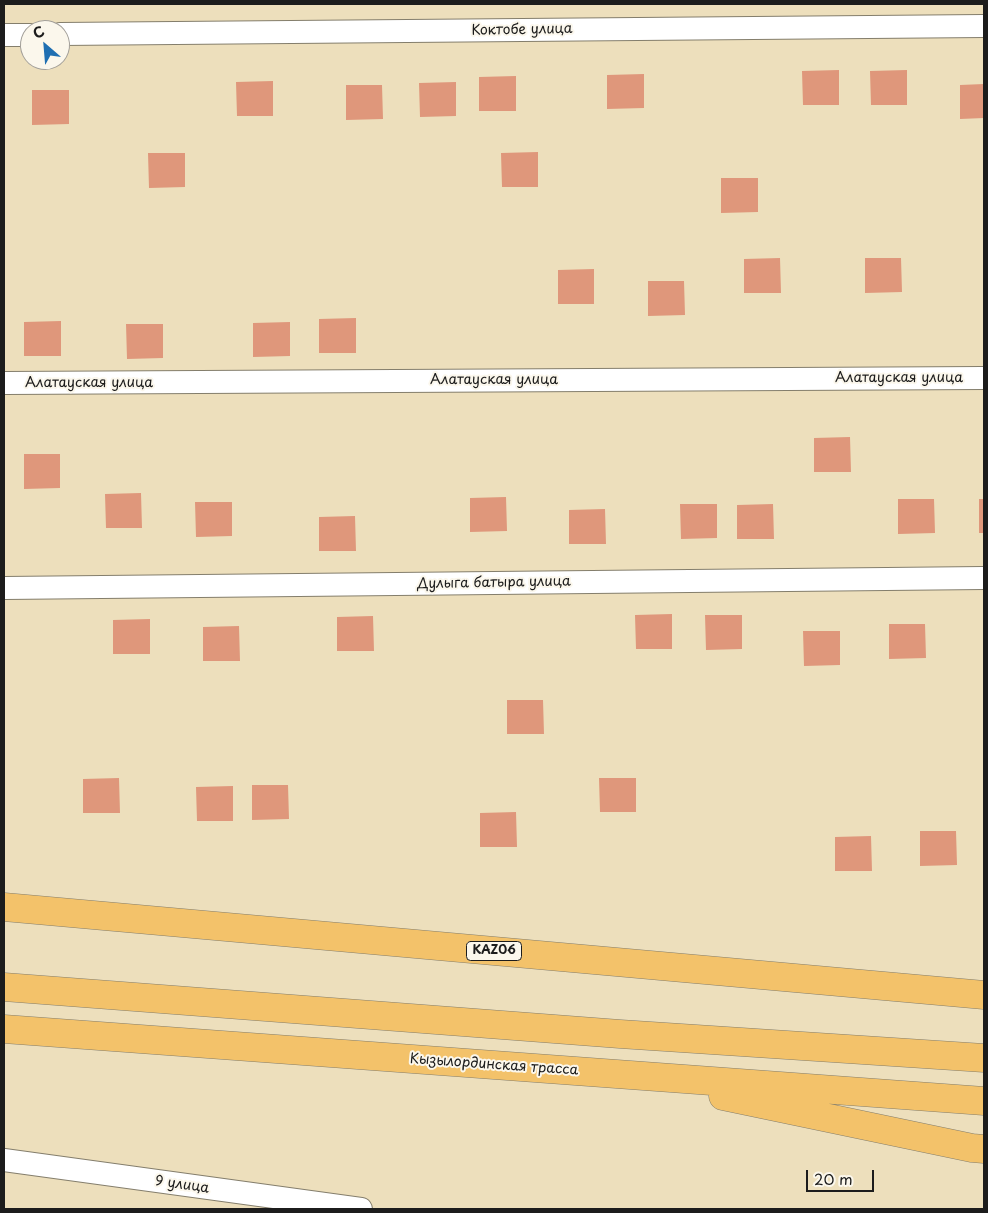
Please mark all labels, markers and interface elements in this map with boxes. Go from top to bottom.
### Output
north arrow [20,20,70,70]
text: С [29,20,48,44]
street label: Коктобе улица [471,21,573,39]
street label: Алатауская улица [835,370,963,386]
street label: Алатауская улица [430,372,558,388]
street label: Алатауская улица [25,375,153,391]
street label: Дулыга батыра улица [417,573,571,593]
road number: KАZ06 [466,941,522,960]
street label: Кызылординская трасса [409,1051,579,1079]
scale bar [808,1160,876,1192]
text: 20 m [814,1167,853,1190]
street label: 9 улица [154,1173,210,1197]

